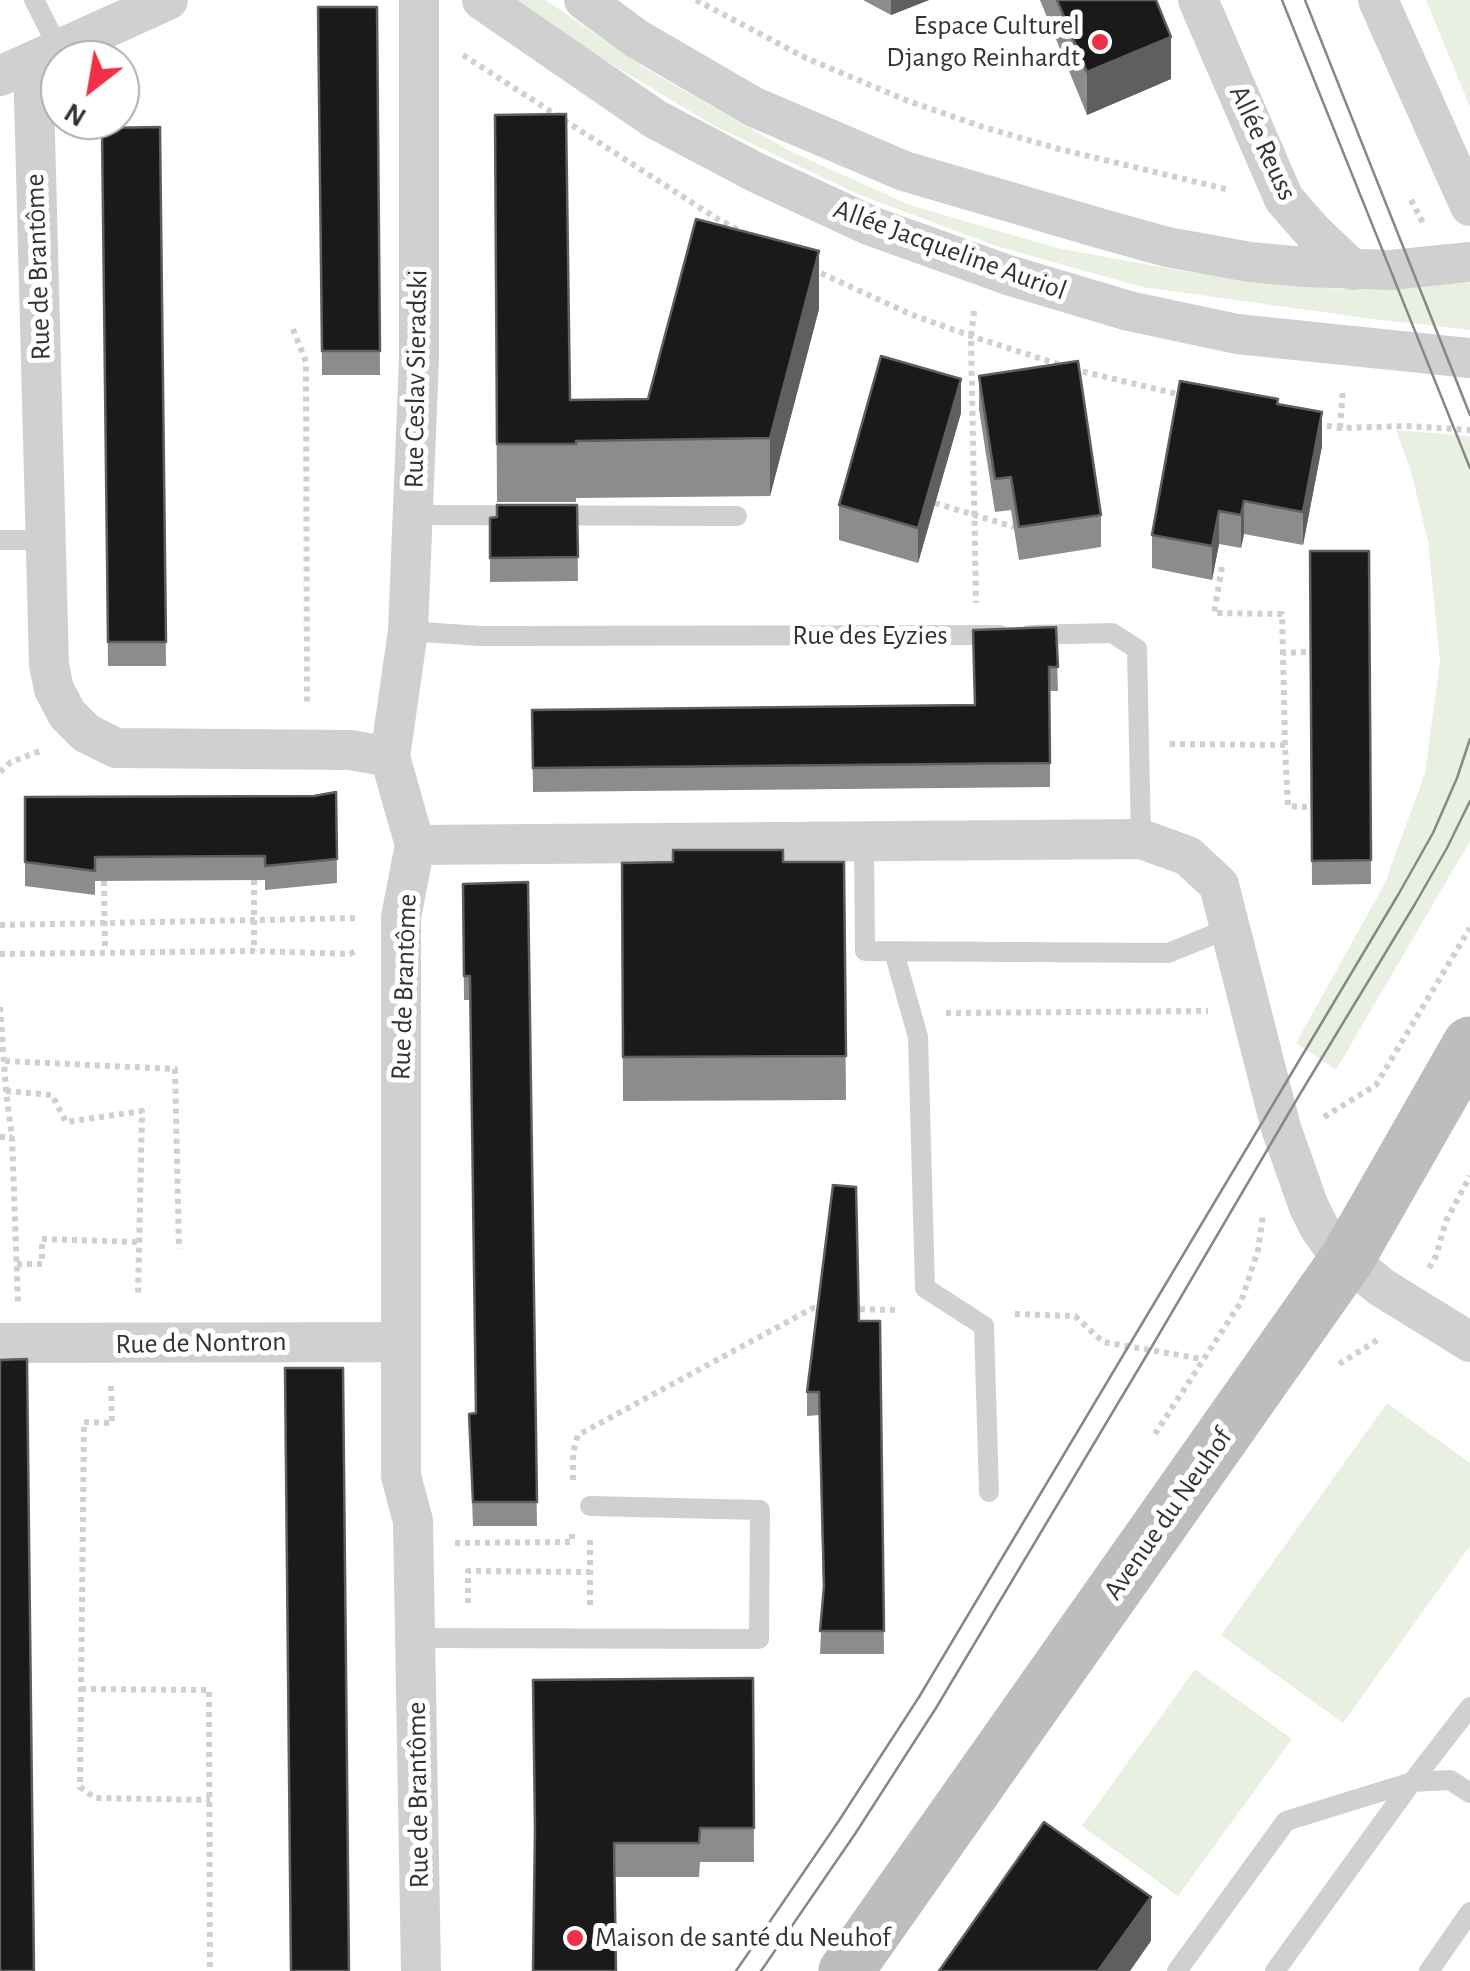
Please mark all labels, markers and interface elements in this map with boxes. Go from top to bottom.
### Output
place label: Espace Culturel Django Reinhardt [886,9,1080,75]
marker: Espace Culturel Django Reinhardt [1089,31,1111,53]
north arrow [40,40,140,140]
street label: Allée Reuss [1222,80,1304,206]
text: N [60,97,91,131]
street label: Rue de Brantôme [18,173,58,361]
street label: Allée Jacqueline Auriol [829,192,1071,308]
street label: Rue Ceslav Sieradski [397,269,435,489]
street label: Rue des Eyzies [792,619,948,653]
street label: Rue de Brantôme [384,893,424,1081]
street label: Rue de Nontron [115,1325,287,1361]
street label: Avenue du Neuhof [1096,1422,1240,1606]
street label: Rue de Brantôme [400,1701,436,1889]
place label: Maison de santé du Neuhof [595,1921,890,1955]
marker: Maison de santé du Neuhof [564,1927,586,1949]

